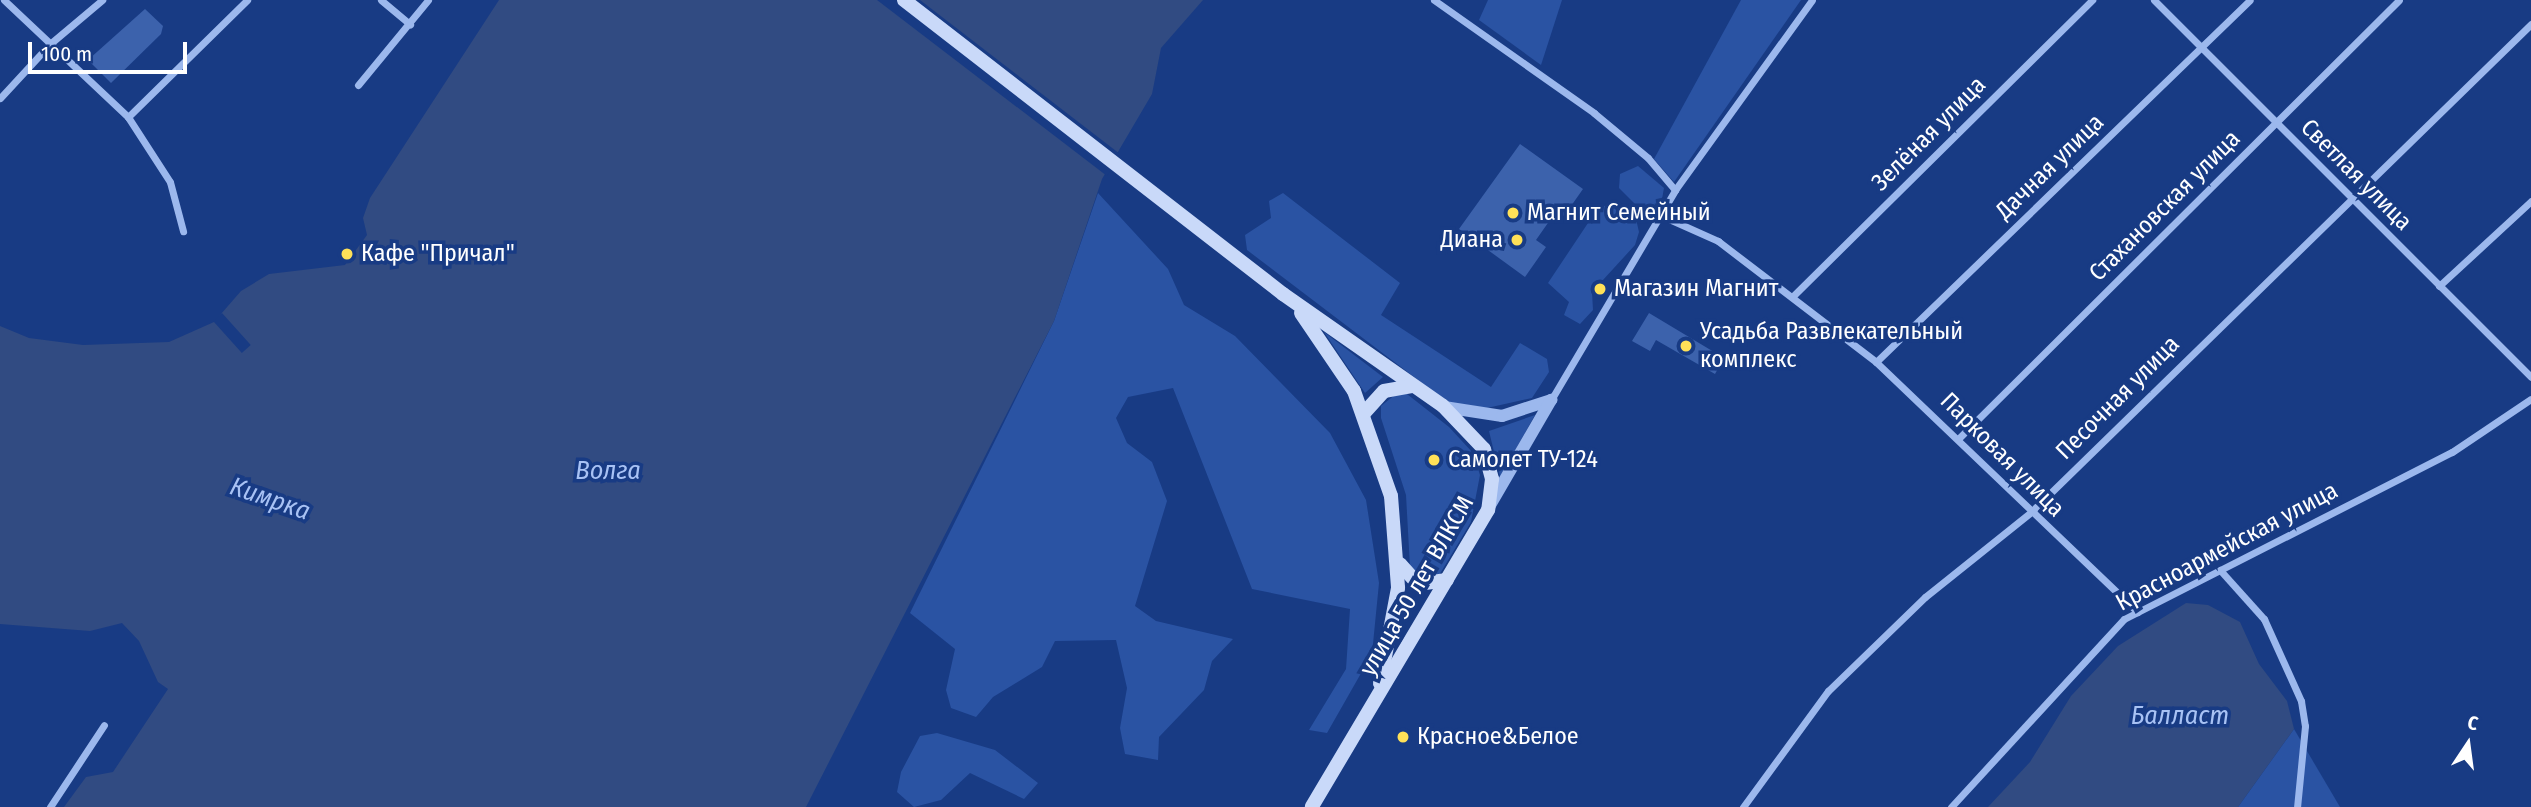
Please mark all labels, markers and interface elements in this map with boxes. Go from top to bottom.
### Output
scale bar [32,28,191,72]
text: 100 m [41,41,92,67]
street label: Зелёная улица [1866,71,1992,197]
street label: Дачная улица [1990,108,2110,226]
street label: Светлая улица [2294,113,2418,237]
street label: Стахановская улица [2084,125,2246,287]
place label: Магнит Семейный [1527,199,1711,227]
marker: Магнит Семейный [1505,205,1521,221]
place label: Диана [1440,226,1503,254]
marker: Диана [1509,232,1525,248]
place label: Кафе "Причал" [361,240,515,268]
marker: Кафе "Причал" [339,246,355,262]
place label: Магазин Магнит [1614,275,1778,303]
marker: Магазин Магнит [1592,281,1608,297]
place label: Усадьба Развлекательный комплекс [1700,318,1963,374]
street label: Песочная улица [2050,330,2186,466]
marker: Усадьба Развлекательный комплекс [1678,338,1694,354]
street label: Парковая улица [1934,387,2070,523]
place label: Самолет ТУ-124 [1448,446,1598,474]
marker: Самолет ТУ-124 [1426,452,1442,468]
water label: Волга [575,455,641,487]
water label: Кимрка [226,471,314,527]
street label: Красноармейская улица [2111,476,2343,618]
street label: улица 50 лет ВЛКСМ [1354,491,1480,681]
water label: Балласт [2131,700,2229,732]
north arrow [2433,709,2503,779]
text: С [2465,711,2480,735]
place label: Красное&Белое [1417,723,1579,751]
marker: Красное&Белое [1395,729,1411,745]

